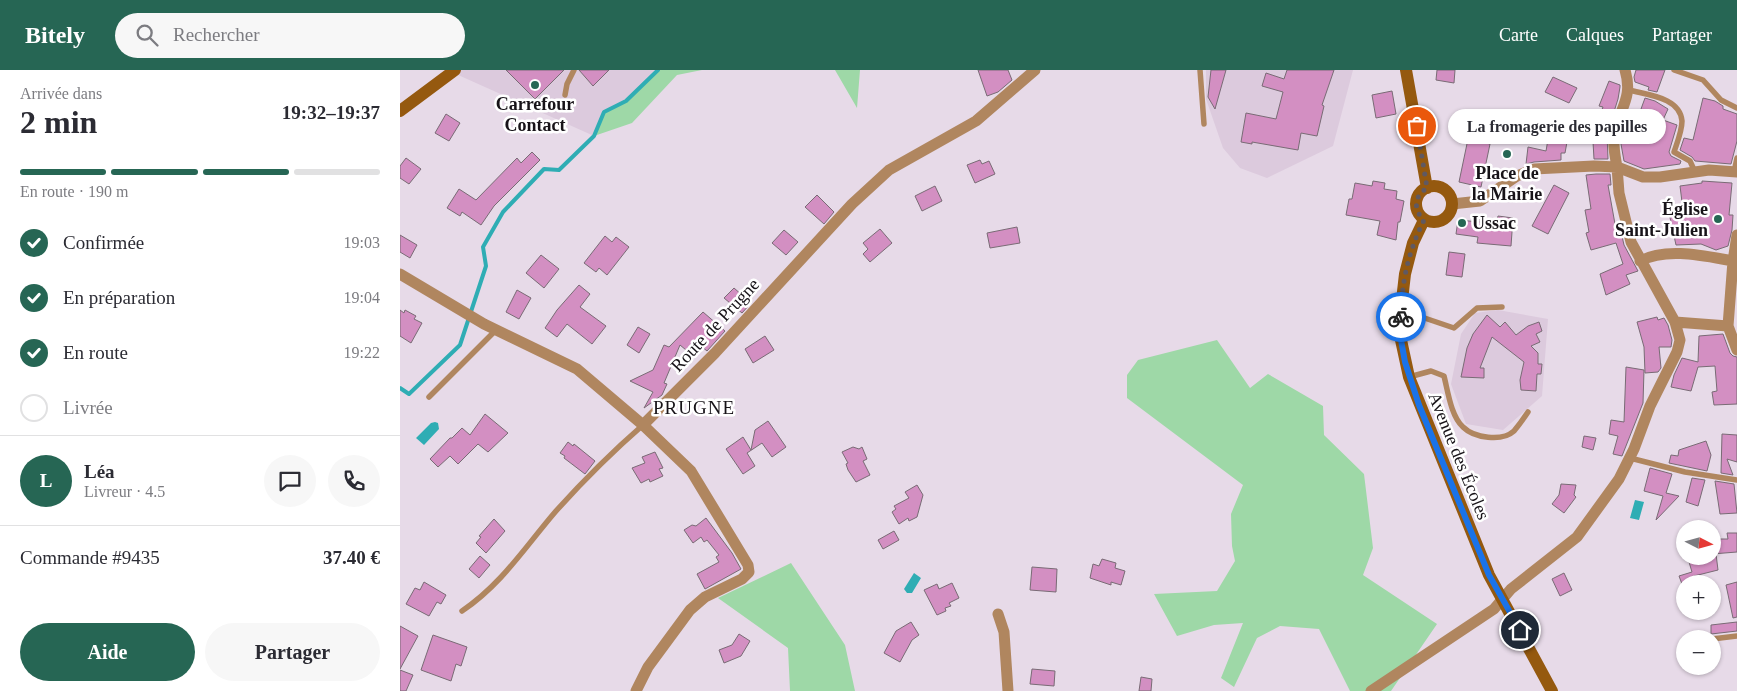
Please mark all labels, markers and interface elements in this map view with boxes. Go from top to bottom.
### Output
search box [115,13,465,58]
icon: search [133,21,161,49]
text: Bitely [25,22,85,48]
text: Rechercher [173,24,260,45]
text: Carte [1499,25,1538,45]
text: Calques [1566,25,1624,45]
text: Partager [1652,25,1712,45]
marker: Carrefour Contact [529,79,541,91]
text: Arrivée dans [20,85,102,102]
place label: Carrefour Contact [496,94,574,135]
text: 19:32–19:37 [282,102,380,123]
text: 2 min [20,104,97,140]
pin [1396,105,1438,147]
callout: La fromagerie des papilles [1447,108,1664,144]
icon: bag [1403,112,1431,140]
text: La fromagerie des papilles [1467,118,1647,135]
marker: Place de la Mairie [1501,148,1513,160]
place label: Place de la Mairie [1472,163,1542,204]
text: En route · 190 m [20,183,128,200]
place label: Église Saint-Julien [1615,198,1708,240]
place label: Ussac [1472,213,1516,233]
marker: Église Saint-Julien [1712,213,1724,225]
marker: Ussac [1456,217,1468,229]
icon: check [20,229,48,257]
text: Confirmée [63,232,144,253]
text: 19:03 [344,234,380,251]
street label: Route de Prugne [667,274,763,376]
icon: check [20,284,48,312]
text: En préparation [63,287,175,308]
text: 19:04 [344,289,380,306]
courier [1376,292,1426,342]
icon: bike [1387,303,1415,331]
icon: check [20,339,48,367]
text: En route [63,342,128,363]
text: 19:22 [344,344,380,361]
street label: Avenue des Écoles [1424,389,1495,523]
text: Livrée [63,397,113,418]
district label: PRUGNE [653,397,735,418]
button: chat [264,455,316,507]
button: phone [328,455,380,507]
text: Léa [84,461,115,482]
text: L [40,470,52,491]
text: Livreur · 4.5 [84,483,165,500]
north arrow [1676,520,1721,565]
map controls [1676,520,1721,675]
text: Commande #9435 [20,547,160,568]
text: 37.40 € [323,547,380,568]
button: + [1676,575,1721,620]
pin [1499,609,1541,651]
icon: home [1506,616,1534,644]
button: Aide [20,623,195,681]
button: Partager [205,623,380,681]
button: − [1676,630,1721,675]

